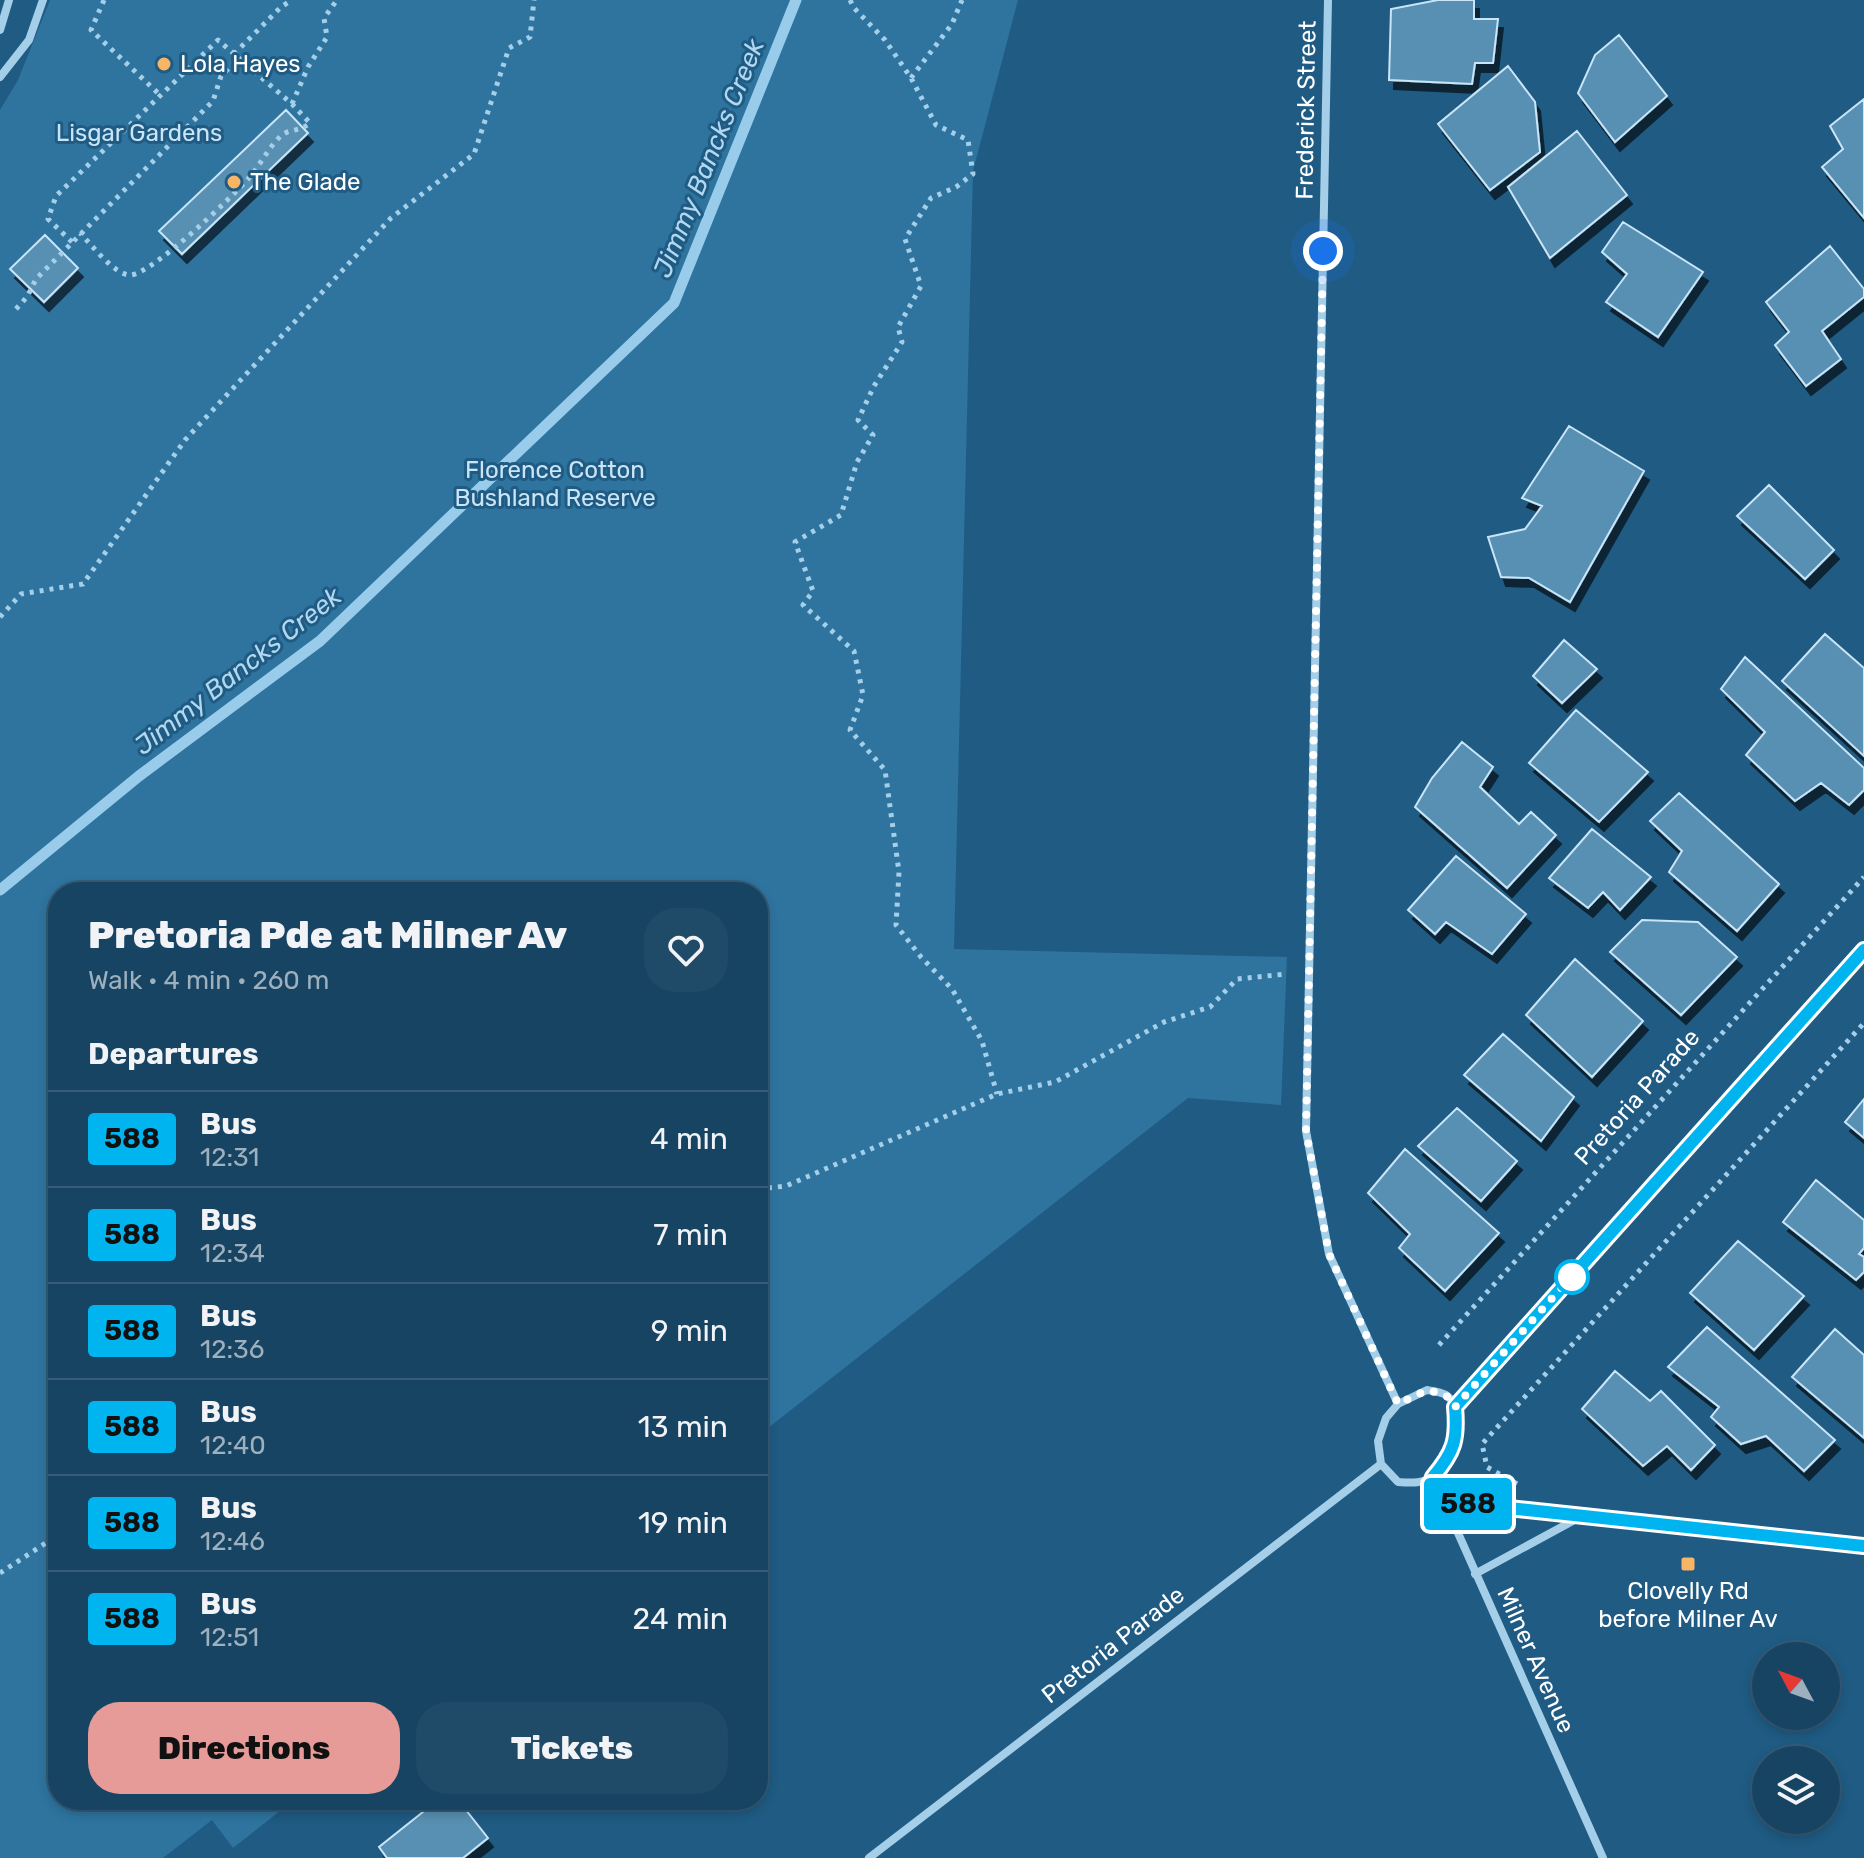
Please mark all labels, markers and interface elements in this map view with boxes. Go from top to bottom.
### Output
street label: Frederick Street [1290,20,1322,200]
water label: Jimmy Bancks Creek [647,34,771,282]
place label: Lola Hayes [180,50,301,78]
marker: Lola Hayes [155,55,173,73]
park label: Lisgar Gardens [56,119,222,147]
place label: The Glade [250,168,361,196]
marker: The Glade [225,173,243,191]
your location [1303,231,1343,271]
park label: Florence Cotton Bushland Reserve [454,456,656,512]
water label: Jimmy Bancks Creek [128,580,348,761]
button: heart [644,908,728,992]
text: Pretoria Pde at Milner Av [88,912,567,958]
text: Walk · 4 min · 260 m [88,965,329,996]
street label: Pretoria Parade [1569,1023,1705,1171]
text: Departures [88,1036,259,1072]
text: Bus [200,1106,257,1142]
text: 4 min [650,1121,728,1157]
text: 588 [104,1122,160,1155]
text: 12:31 [200,1142,259,1173]
text: Bus [200,1202,257,1238]
text: 7 min [653,1217,728,1253]
text: 588 [104,1218,160,1251]
text: 12:34 [200,1238,265,1269]
unlabelled marker [1555,1260,1589,1294]
text: Bus [200,1298,257,1334]
text: 9 min [651,1313,728,1349]
text: 588 [104,1314,160,1347]
text: 12:36 [200,1334,264,1365]
text: Bus [200,1394,257,1430]
text: 13 min [638,1409,728,1445]
text: 588 [104,1410,160,1443]
text: 12:40 [200,1430,266,1461]
line badge: 588 [1422,1478,1514,1530]
text: 588 [1440,1487,1496,1520]
text: Bus [200,1490,257,1526]
text: 19 min [638,1505,728,1541]
text: 588 [104,1506,160,1539]
text: 12:46 [200,1526,265,1557]
marker: Clovelly Rd before Milner Av [1679,1555,1697,1573]
place label: Clovelly Rd before Milner Av [1598,1577,1778,1633]
street label: Pretoria Parade [1036,1581,1190,1709]
street label: Milner Avenue [1491,1583,1581,1737]
text: Bus [200,1586,257,1622]
text: 24 min [633,1601,728,1637]
text: 588 [104,1602,160,1635]
text: 12:51 [200,1622,259,1653]
north arrow [1752,1642,1840,1730]
map controls [1752,1642,1840,1834]
button: Directions [88,1702,400,1794]
button: Tickets [416,1702,728,1794]
button: layers [1752,1746,1840,1834]

